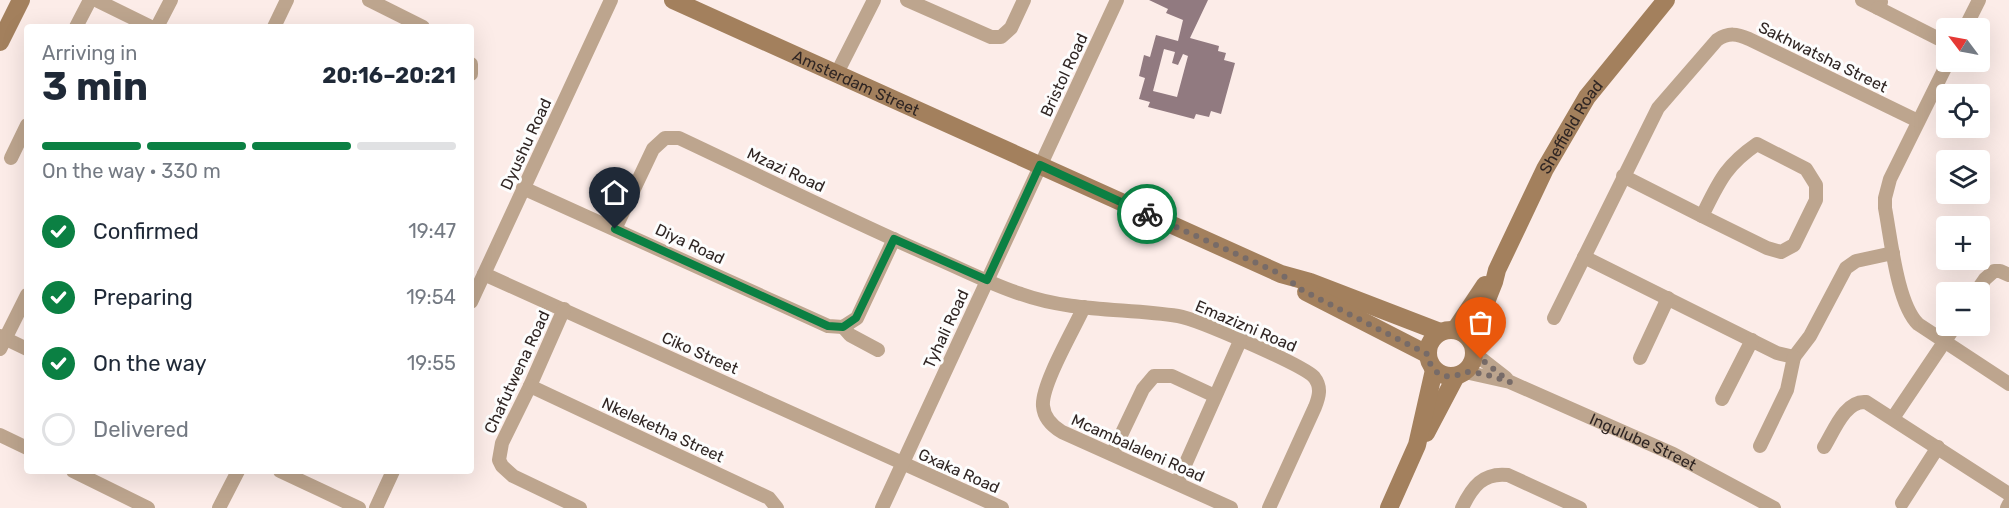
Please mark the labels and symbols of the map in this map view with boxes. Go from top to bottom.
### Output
street label: Sakhwatsha Street [1755,18,1891,96]
north arrow [1936,18,1990,72]
street label: Bristol Road [1036,30,1092,120]
street label: Amsterdam Street [790,46,923,119]
street label: Sheffield Road [1535,76,1607,177]
street label: Dyushu Road [496,95,556,193]
street label: Mzazi Road [744,144,828,196]
pin [589,167,640,229]
courier [1117,184,1177,244]
street label: Diya Road [652,220,728,268]
street label: Tyhali Road [919,286,973,372]
street label: Emazizni Road [1192,296,1300,356]
pin [1455,297,1506,359]
street label: Chafutwena Road [480,308,554,436]
street label: Ciko Street [659,328,741,378]
street label: Nkeleketha Street [599,393,727,467]
street label: Ingulube Street [1587,409,1700,474]
street label: Mcambalaleni Road [1068,410,1208,486]
street label: Gxaka Road [915,445,1003,497]

